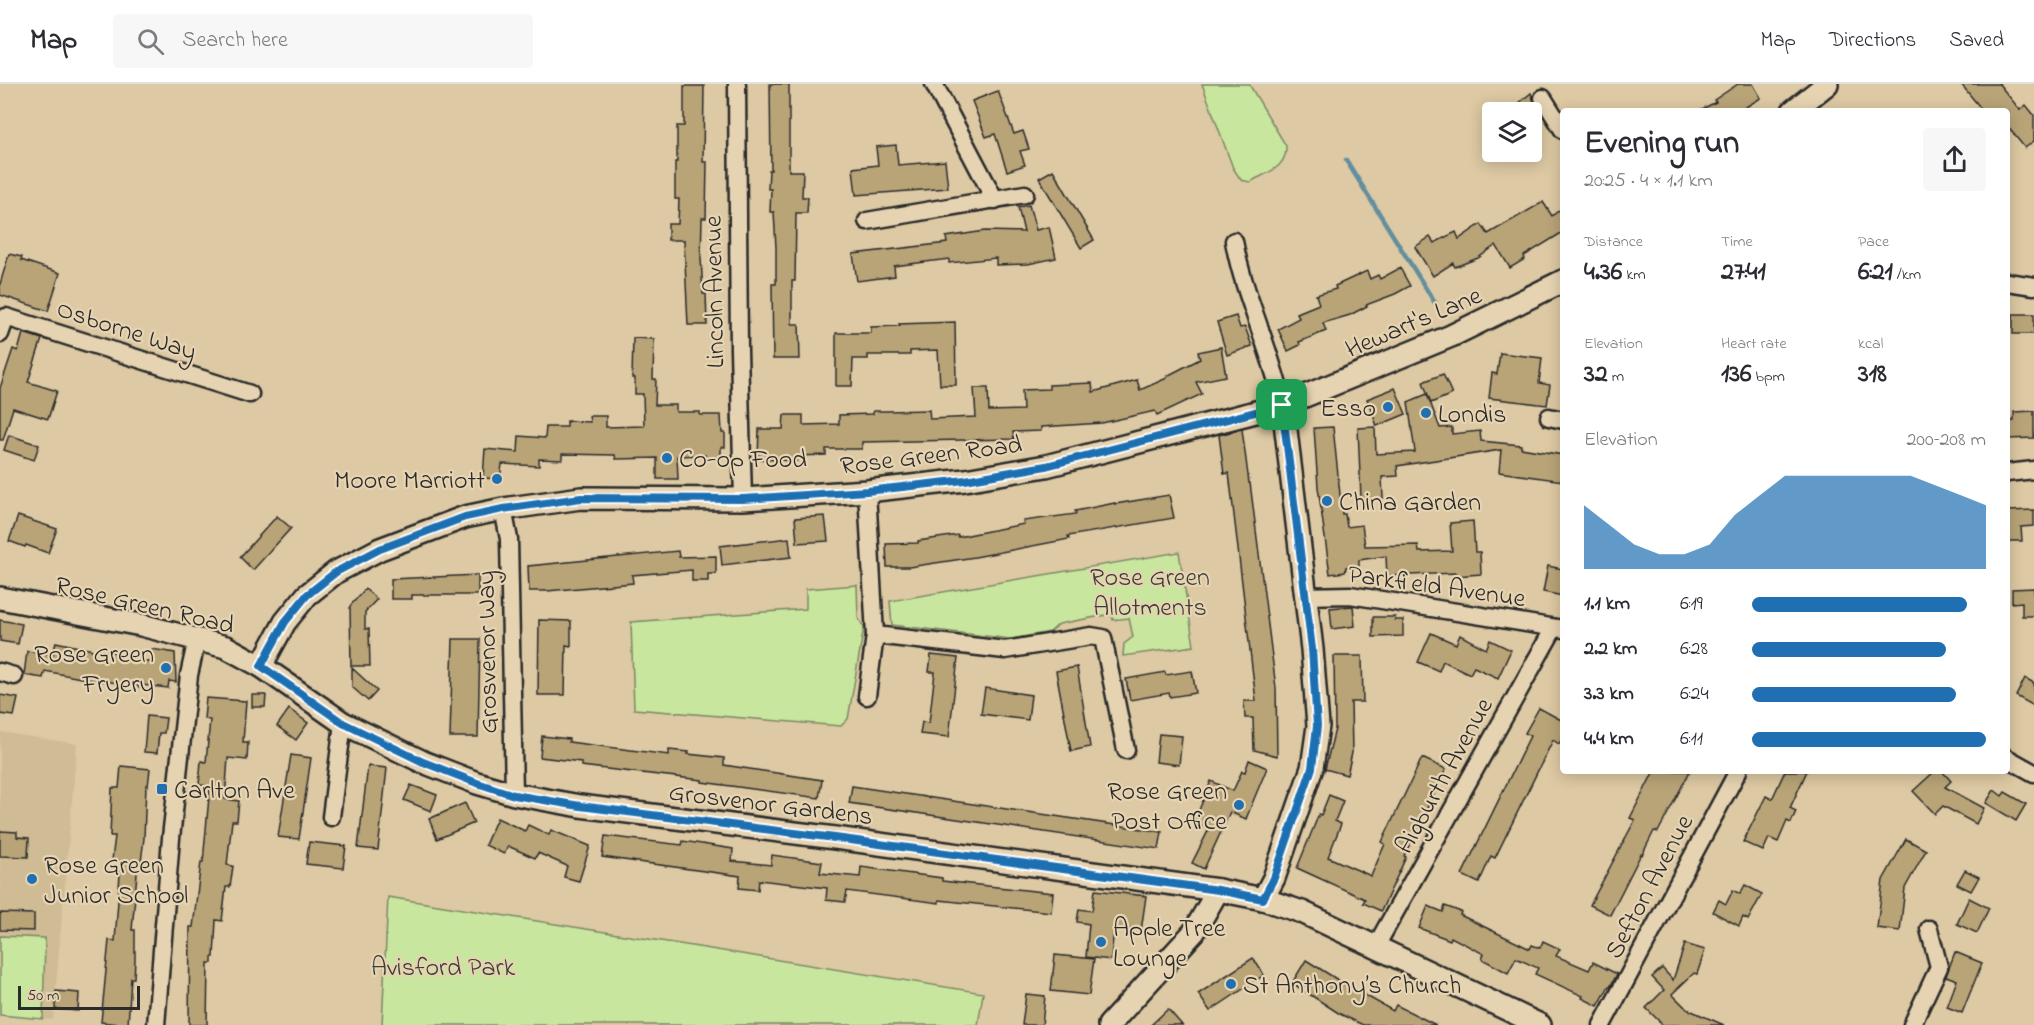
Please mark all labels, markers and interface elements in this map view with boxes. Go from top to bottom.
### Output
search box [113,14,533,68]
text: Map [30,21,77,62]
icon: search [134,25,167,58]
text: Search here [182,25,288,57]
text: Map [1760,26,1796,56]
text: Directions [1829,26,1916,56]
text: Saved [1949,26,2004,56]
map controls [1482,102,1542,162]
button: layers [1482,102,1542,162]
text: Evening run [1584,120,1739,168]
button: share [1923,128,1986,191]
text: 20:25 · 4 × 1.1 km [1584,167,1713,196]
street label: Lincoln Avenue [696,215,736,369]
text: Distance [1584,230,1643,254]
text: Time [1721,230,1753,254]
text: Pace [1858,230,1889,254]
text: 4.36 [1584,254,1622,292]
text: 27:41 [1721,254,1766,292]
text: 6:21 [1858,254,1893,292]
text: km [1622,263,1646,287]
text: /km [1893,263,1921,287]
street label: Hewart's Lane [1340,278,1489,370]
street label: Osborne Way [51,291,201,372]
text: Elevation [1584,332,1643,356]
text: Heart rate [1721,332,1787,356]
text: kcal [1858,332,1883,356]
text: 32 [1584,356,1608,394]
text: 136 [1721,356,1751,394]
text: 318 [1858,356,1887,394]
text: m [1608,365,1624,389]
text: bpm [1751,365,1785,389]
pin [1256,379,1307,430]
icon: arrive [1265,388,1298,421]
place label: Esso [1320,391,1376,429]
place label: Londis [1438,397,1506,435]
marker: Esso [1381,400,1395,414]
marker: Londis [1419,406,1433,420]
text: Elevation [1584,426,1658,455]
text: 200–208 m [1906,426,1986,455]
street label: Rose Green Road [838,427,1025,487]
place label: Co-op Food [679,442,807,480]
marker: Co-op Food [660,451,674,465]
place label: Moore Marriott [334,463,485,501]
marker: Moore Marriott [490,472,504,486]
place label: China Garden [1339,485,1481,523]
marker: China Garden [1320,494,1334,508]
street label: Parkfield Avenue [1346,557,1528,619]
park label: Rose Green Allotments [1090,560,1210,628]
street label: Rose Green Road [51,568,238,646]
street label: Grosvenor Way [469,570,509,734]
text: 1.1 km [1584,590,1630,619]
text: 6:19 [1680,590,1703,619]
text: 2.2 km [1584,635,1637,664]
text: 6:28 [1680,635,1708,664]
place label: Rose Green Fryery [34,637,154,705]
marker: Rose Green Fryery [159,661,173,675]
text: 3.3 km [1584,680,1634,709]
text: 6:24 [1680,680,1709,709]
street label: Aigburth Avenue [1387,691,1504,861]
text: 4.4 km [1584,725,1634,754]
text: 6:11 [1680,725,1703,754]
place label: Carlton Ave [174,773,295,811]
place label: Rose Green Post Office [1107,774,1227,842]
street label: Grosvenor Gardens [666,775,875,837]
marker: Carlton Ave [155,782,169,796]
marker: Rose Green Post Office [1232,798,1246,812]
street label: Sefton Avenue [1597,808,1705,966]
place label: Rose Green Junior School [44,848,188,916]
marker: Rose Green Junior School [25,872,39,886]
place label: Apple Tree Lounge [1113,911,1226,979]
marker: Apple Tree Lounge [1094,935,1108,949]
park label: Avisford Park [371,950,516,988]
place label: St Anthony’s Church [1243,968,1461,1006]
marker: St Anthony’s Church [1224,977,1238,991]
scale bar [18,983,140,1010]
text: 50 m [27,984,59,1008]

